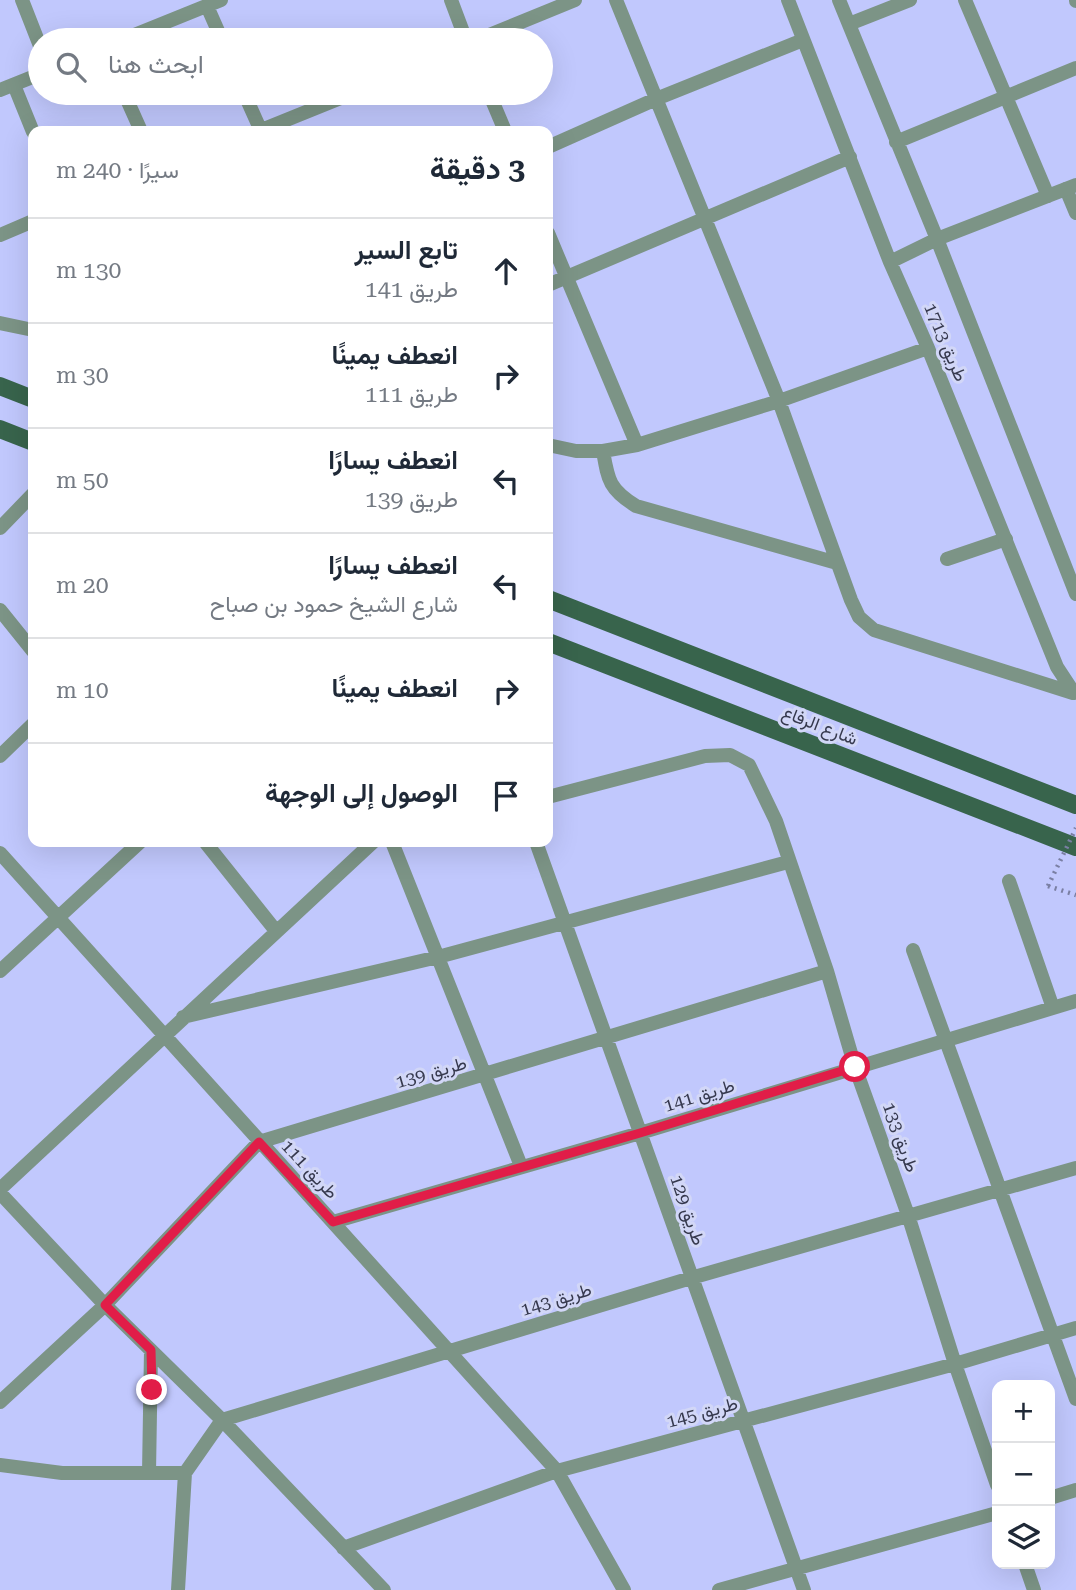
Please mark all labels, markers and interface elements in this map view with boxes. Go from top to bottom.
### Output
search box [28,28,553,105]
icon: search [52,48,90,86]
text: ابحث هنا [108,49,204,79]
text: 3 دقيقة [430,151,525,186]
text: سيرًا · 240 m [56,157,179,184]
text: تابع السير [354,235,458,265]
icon: ahead [487,252,525,290]
text: 130 m [56,257,121,284]
text: طريق 141 [365,276,458,303]
street label: طريق 1713 [919,300,972,385]
text: انعطف يمينًا [332,340,458,370]
icon: right [487,357,525,395]
text: 30 m [56,362,109,389]
text: طريق 111 [365,381,458,408]
text: انعطف يسارًا [328,445,458,475]
icon: left [487,462,525,500]
text: 50 m [56,467,109,494]
text: طريق 139 [365,486,458,513]
text: انعطف يسارًا [328,550,458,580]
icon: left [487,567,525,605]
text: 20 m [56,572,109,599]
text: شارع الشيخ حمود بن صباح [210,591,458,618]
icon: right [487,672,525,710]
text: انعطف يمينًا [332,673,458,703]
text: 10 m [56,677,109,704]
street label: شارع الرفاع [779,701,861,751]
icon: arrive [487,777,525,815]
text: الوصول إلى الوجهة [265,778,458,808]
route start [839,1051,870,1082]
street label: طريق 139 [393,1052,469,1093]
street label: طريق 141 [661,1074,737,1117]
street label: طريق 133 [878,1099,923,1175]
street label: طريق 111 [277,1135,343,1204]
street label: طريق 129 [665,1172,710,1248]
street label: طريق 143 [518,1278,594,1321]
route end [136,1374,167,1405]
map controls [992,1380,1055,1569]
button: + [992,1380,1055,1443]
street label: طريق 145 [664,1392,740,1433]
button: − [992,1443,1055,1506]
button: layers [992,1506,1055,1569]

